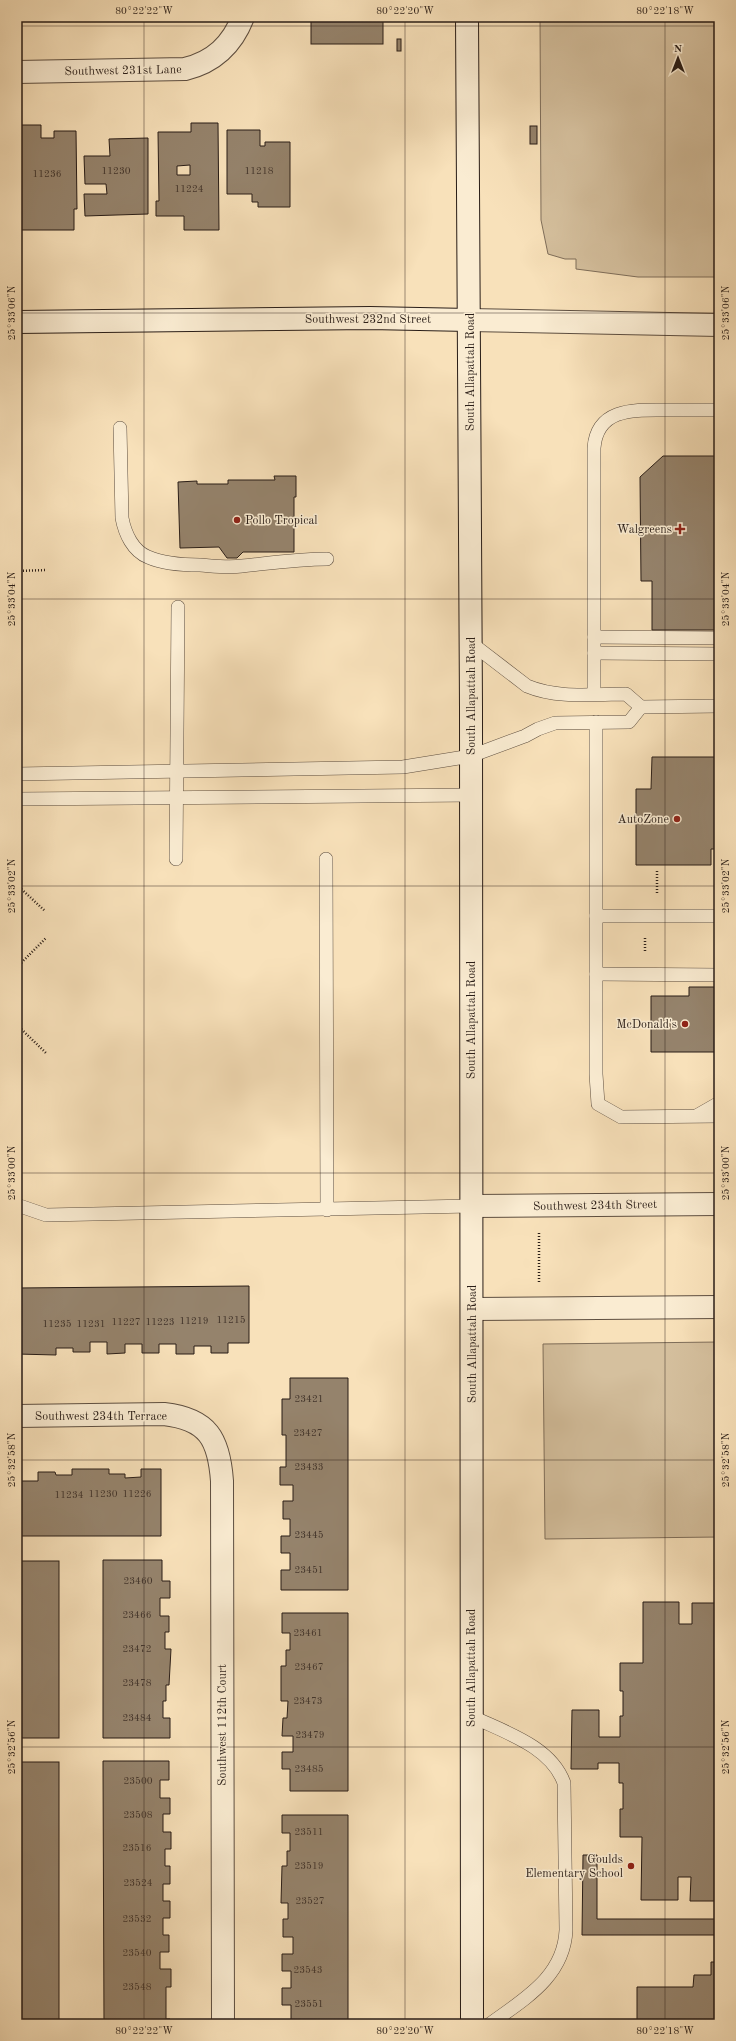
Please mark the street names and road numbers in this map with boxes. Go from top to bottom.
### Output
street label: Southwest 231st Lane [64,64,182,78]
street label: South Allapattah Road [465,313,477,431]
street label: Southwest 232nd Street [305,314,431,326]
street label: South Allapattah Road [466,637,478,755]
street label: South Allapattah Road [466,961,478,1079]
street label: Southwest 234th Street [533,1199,657,1213]
street label: South Allapattah Road [467,1285,479,1403]
street label: Southwest 234th Terrace [35,1411,168,1423]
street label: South Allapattah Road [466,1609,478,1727]
street label: Southwest 112th Court [217,1664,229,1786]

